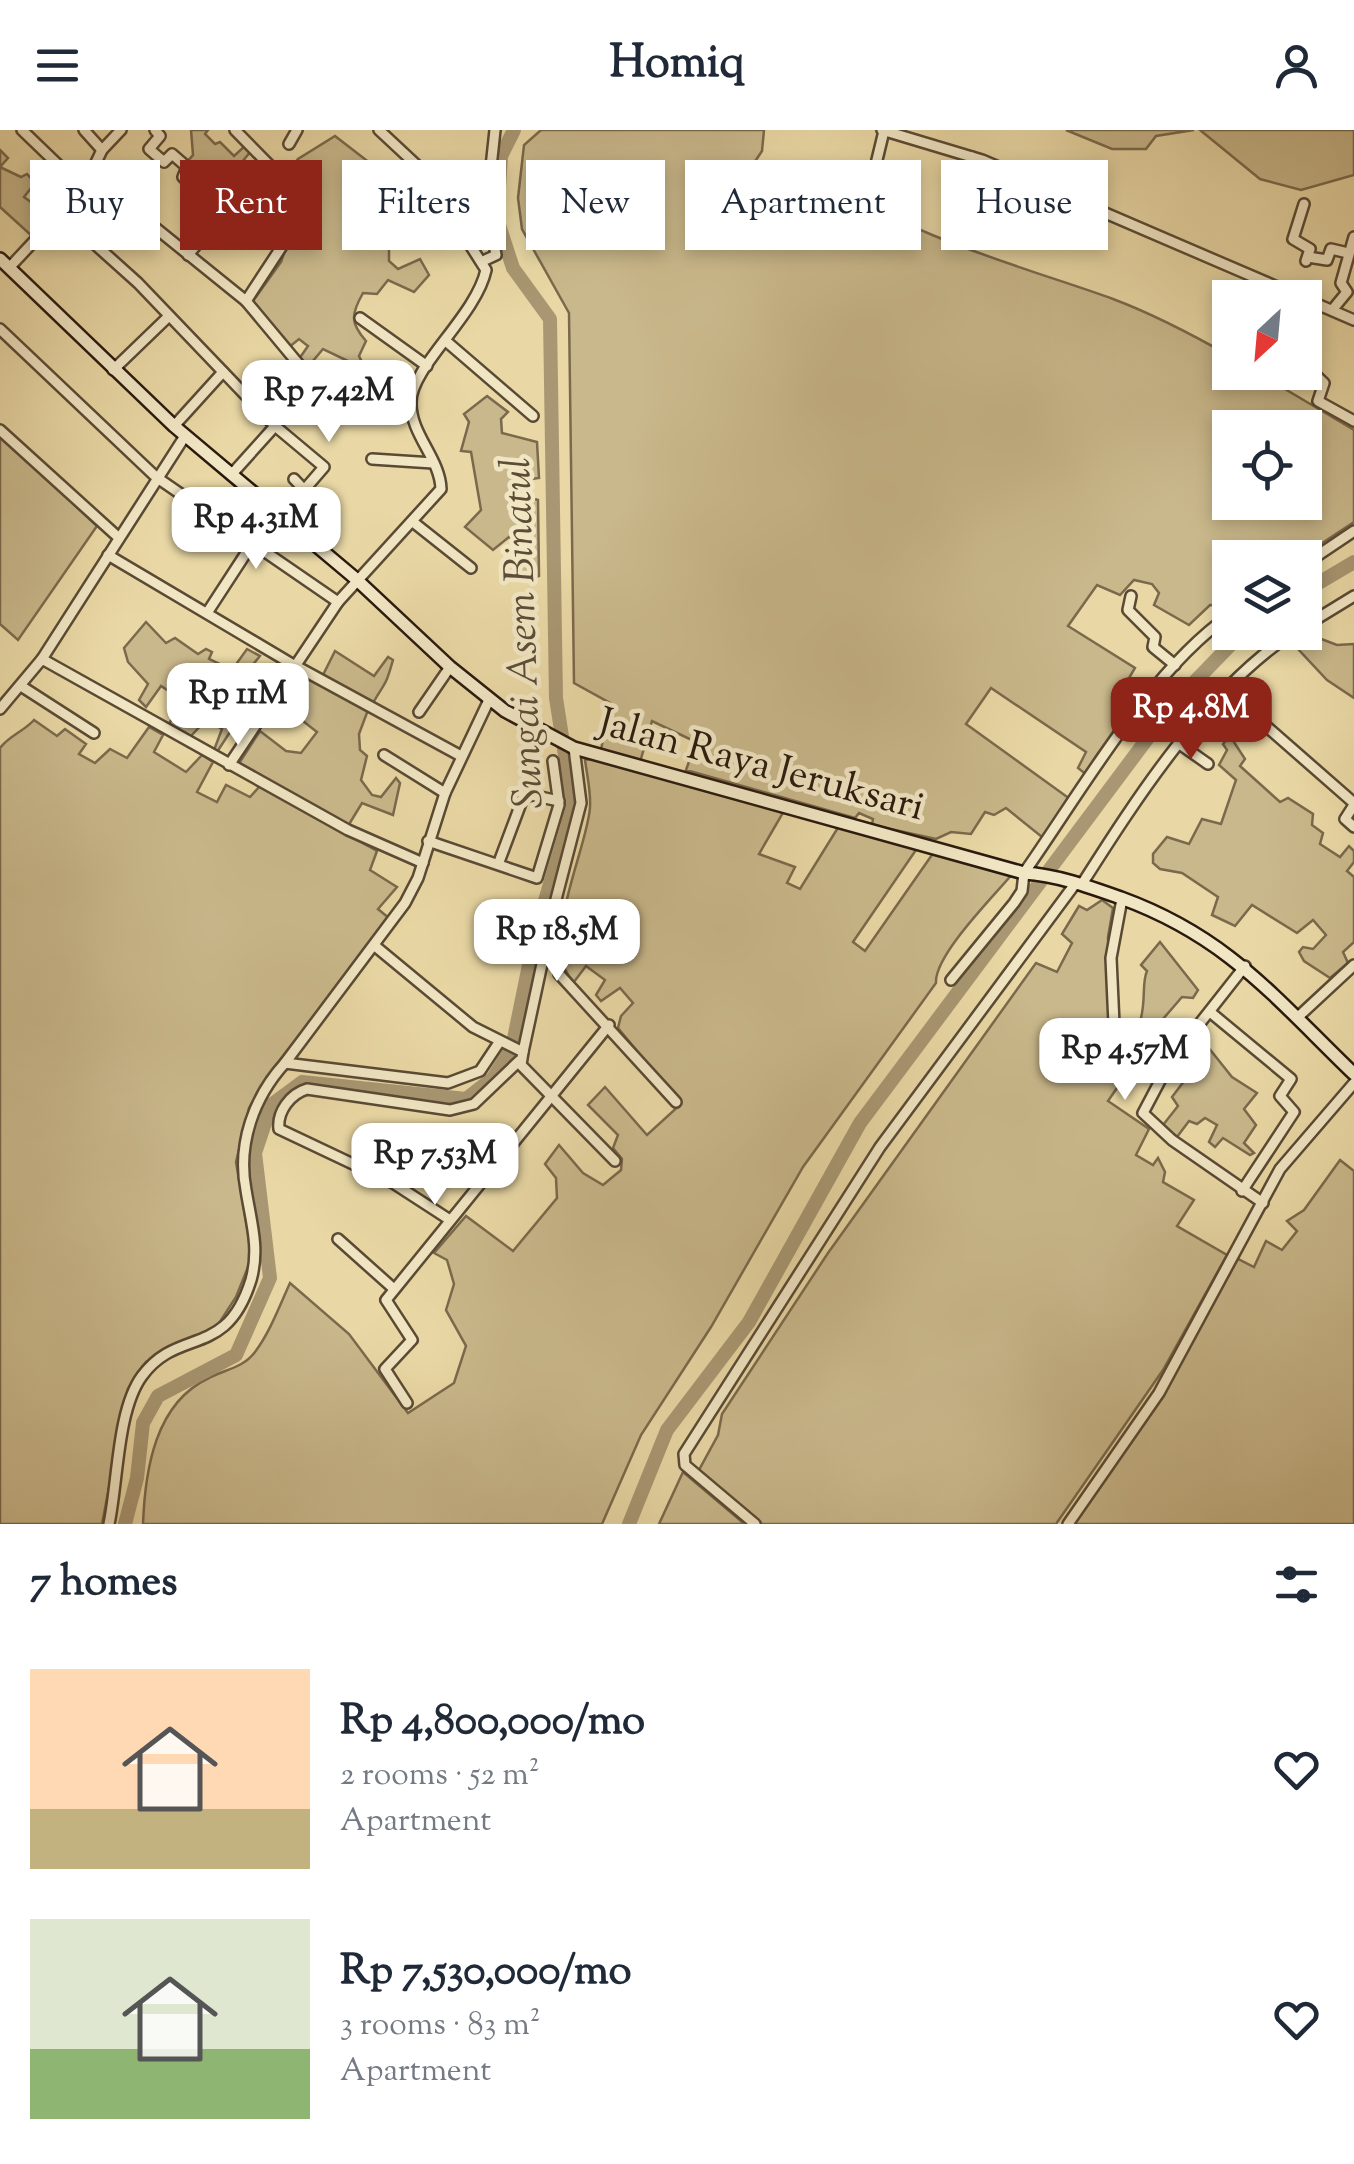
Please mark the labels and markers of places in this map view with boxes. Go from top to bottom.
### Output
pin: Rp 7.42M [226,360,432,445]
pin: Rp 4.31M [153,487,359,572]
pin: Rp 11M [157,663,319,748]
pin: Rp 4.8M [1099,677,1283,762]
pin: Rp 18.5M [454,899,660,984]
pin: Rp 4.57M [1022,1018,1228,1103]
pin: Rp 7.53M [332,1123,538,1208]

